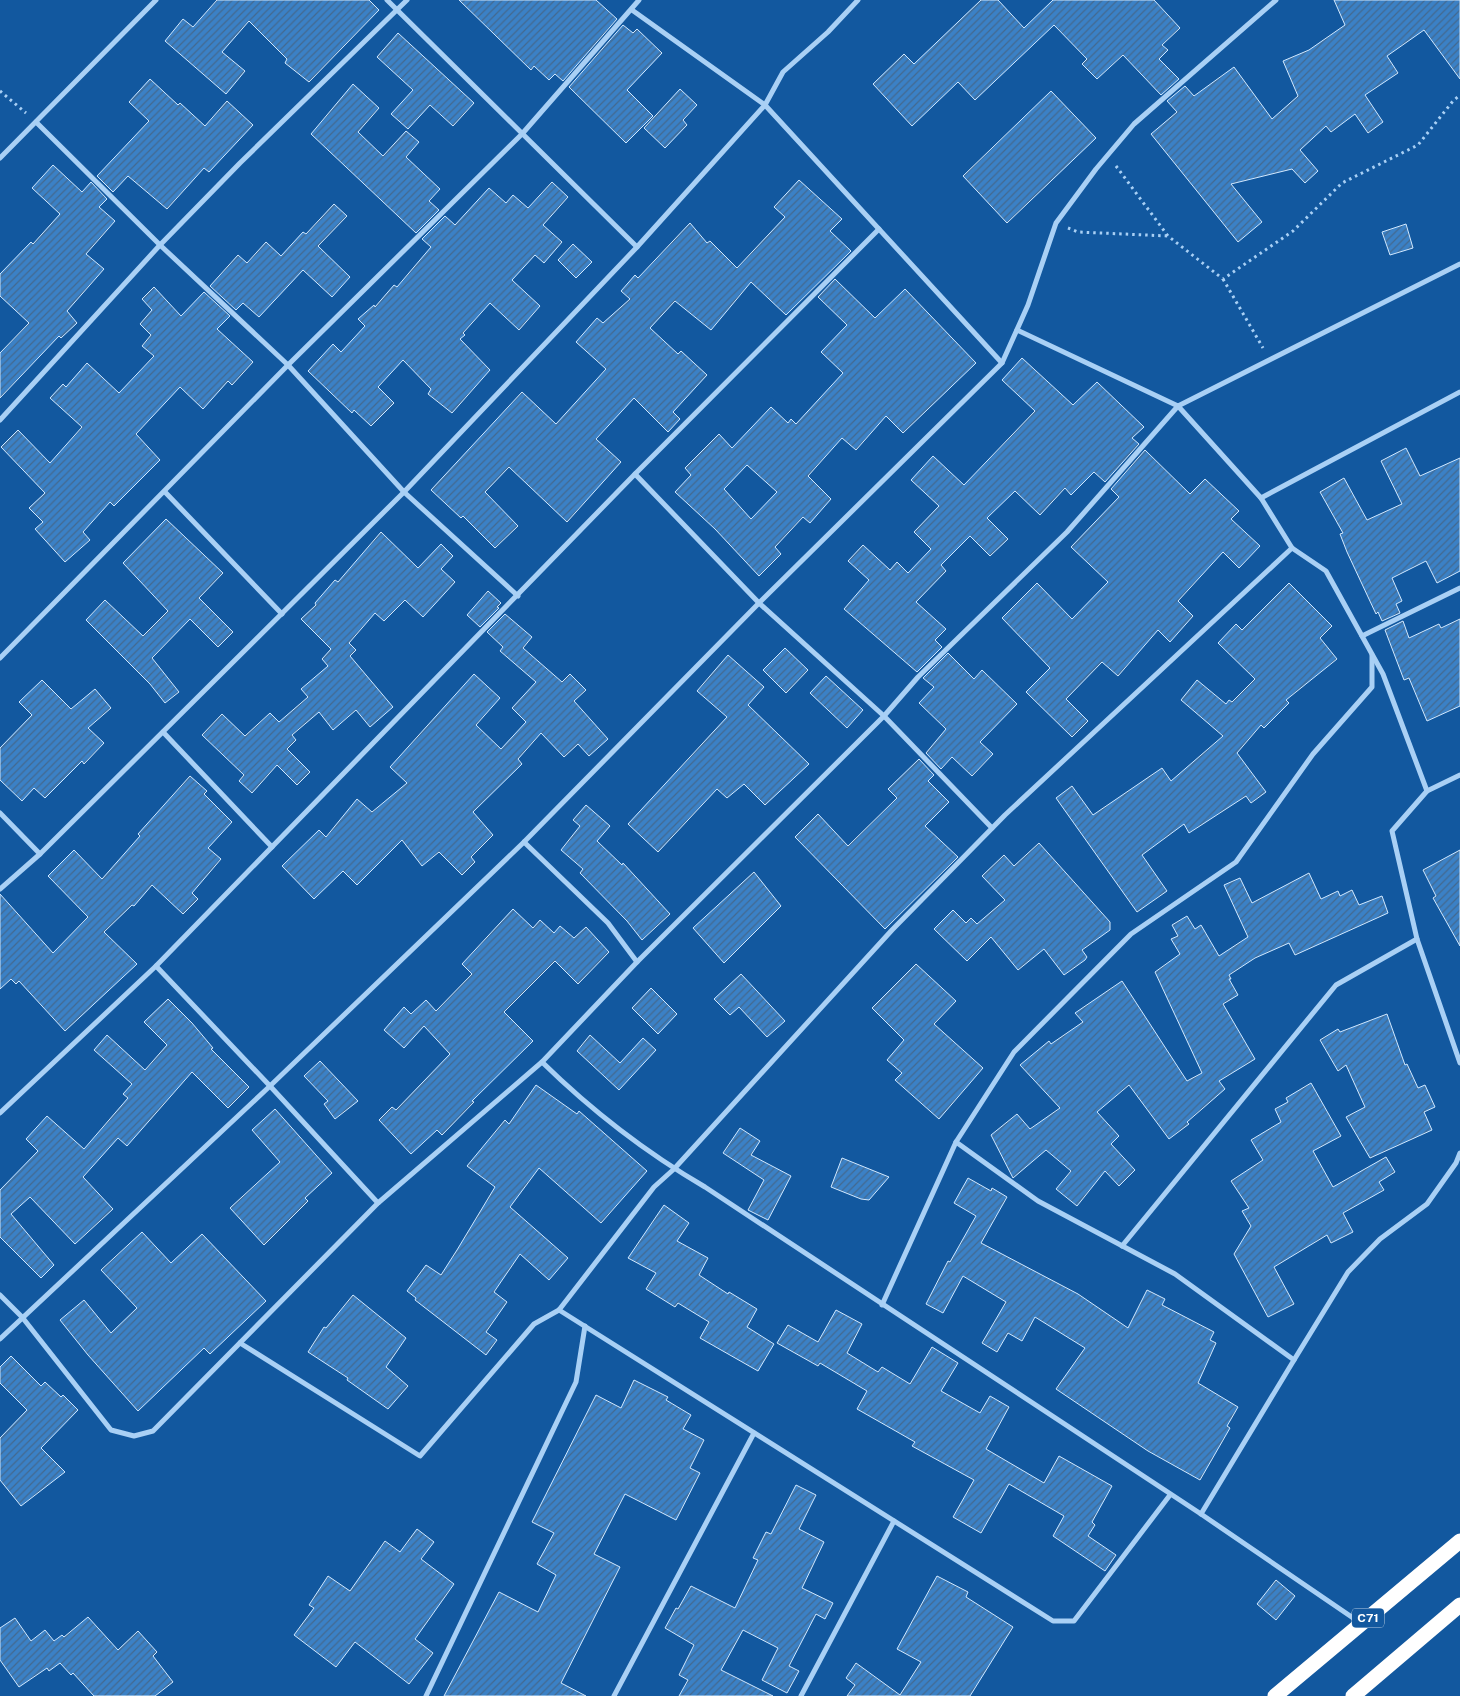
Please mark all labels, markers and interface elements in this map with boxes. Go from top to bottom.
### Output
road number: C71 [1352,1609,1384,1628]

